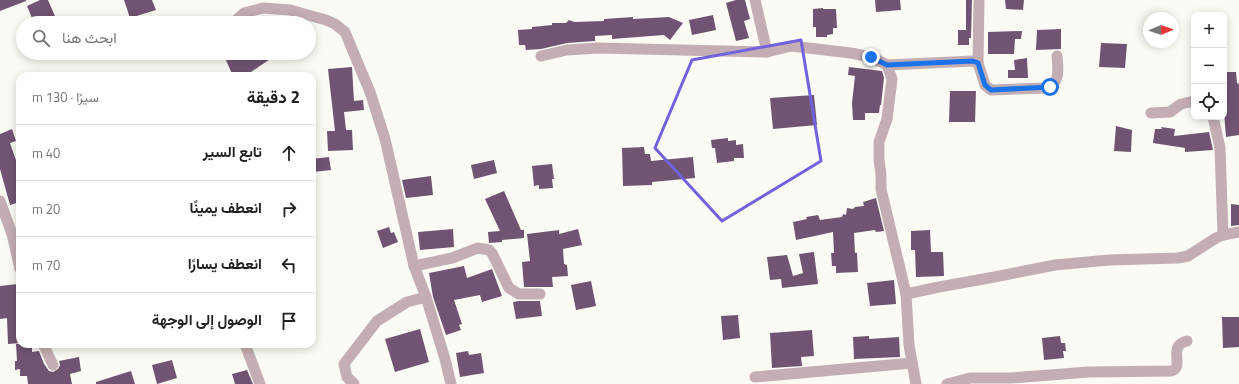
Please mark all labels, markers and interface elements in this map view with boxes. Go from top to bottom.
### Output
north arrow [1143,12,1179,48]
map controls [1191,12,1227,120]
button: + [1191,12,1227,48]
search box [16,16,316,60]
text: ابحث هنا [62,26,117,49]
icon: search [30,27,52,49]
route end [862,48,880,66]
button: − [1191,48,1227,84]
route start [1041,78,1059,96]
text: 2 دقيقة [247,84,300,110]
button: locate [1191,84,1227,120]
text: سيرًا · 130 m [32,87,99,107]
text: تابع السير [203,140,262,163]
icon: ahead [278,142,300,164]
text: 40 m [32,143,60,163]
text: انعطف يمينًا [190,196,262,219]
icon: right [278,198,300,220]
text: 20 m [32,199,60,219]
text: انعطف يسارًا [188,252,262,275]
icon: left [278,254,300,276]
text: 70 m [32,255,60,275]
text: الوصول إلى الوجهة [152,308,262,331]
icon: arrive [278,310,300,332]

